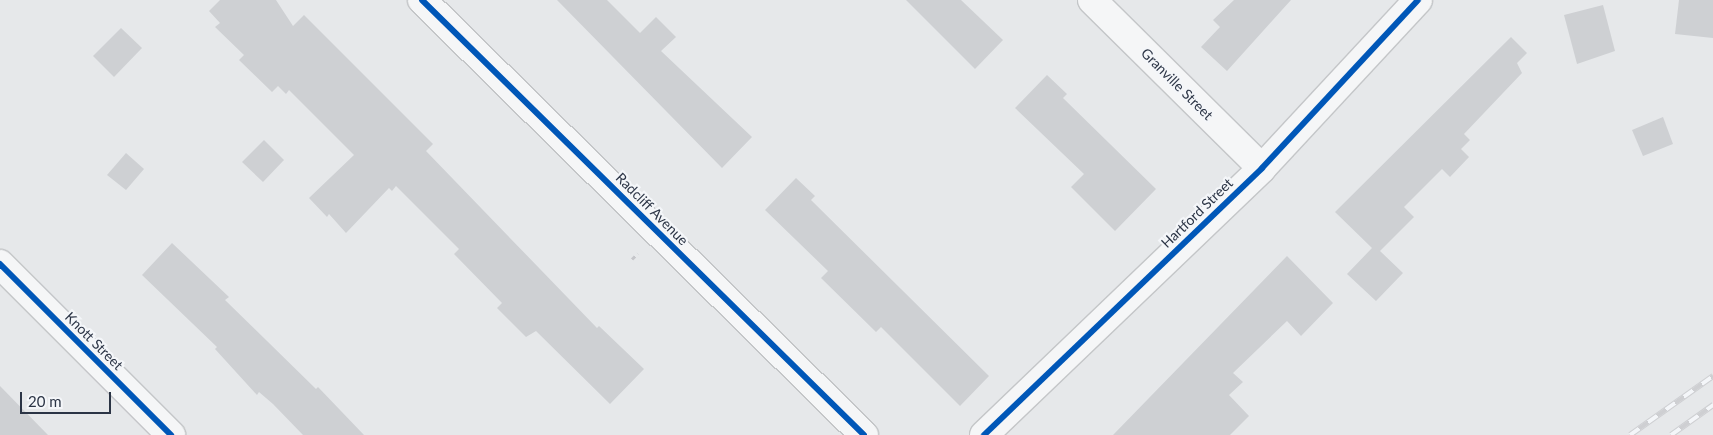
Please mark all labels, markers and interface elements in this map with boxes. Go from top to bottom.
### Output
street label: Granville Street [1138,45,1216,123]
street label: Radcliff Avenue [612,169,692,249]
street label: Hartford Street [1158,175,1236,251]
street label: Knott Street [62,309,126,373]
scale bar [22,382,114,414]
text: 20 m [28,392,62,410]

